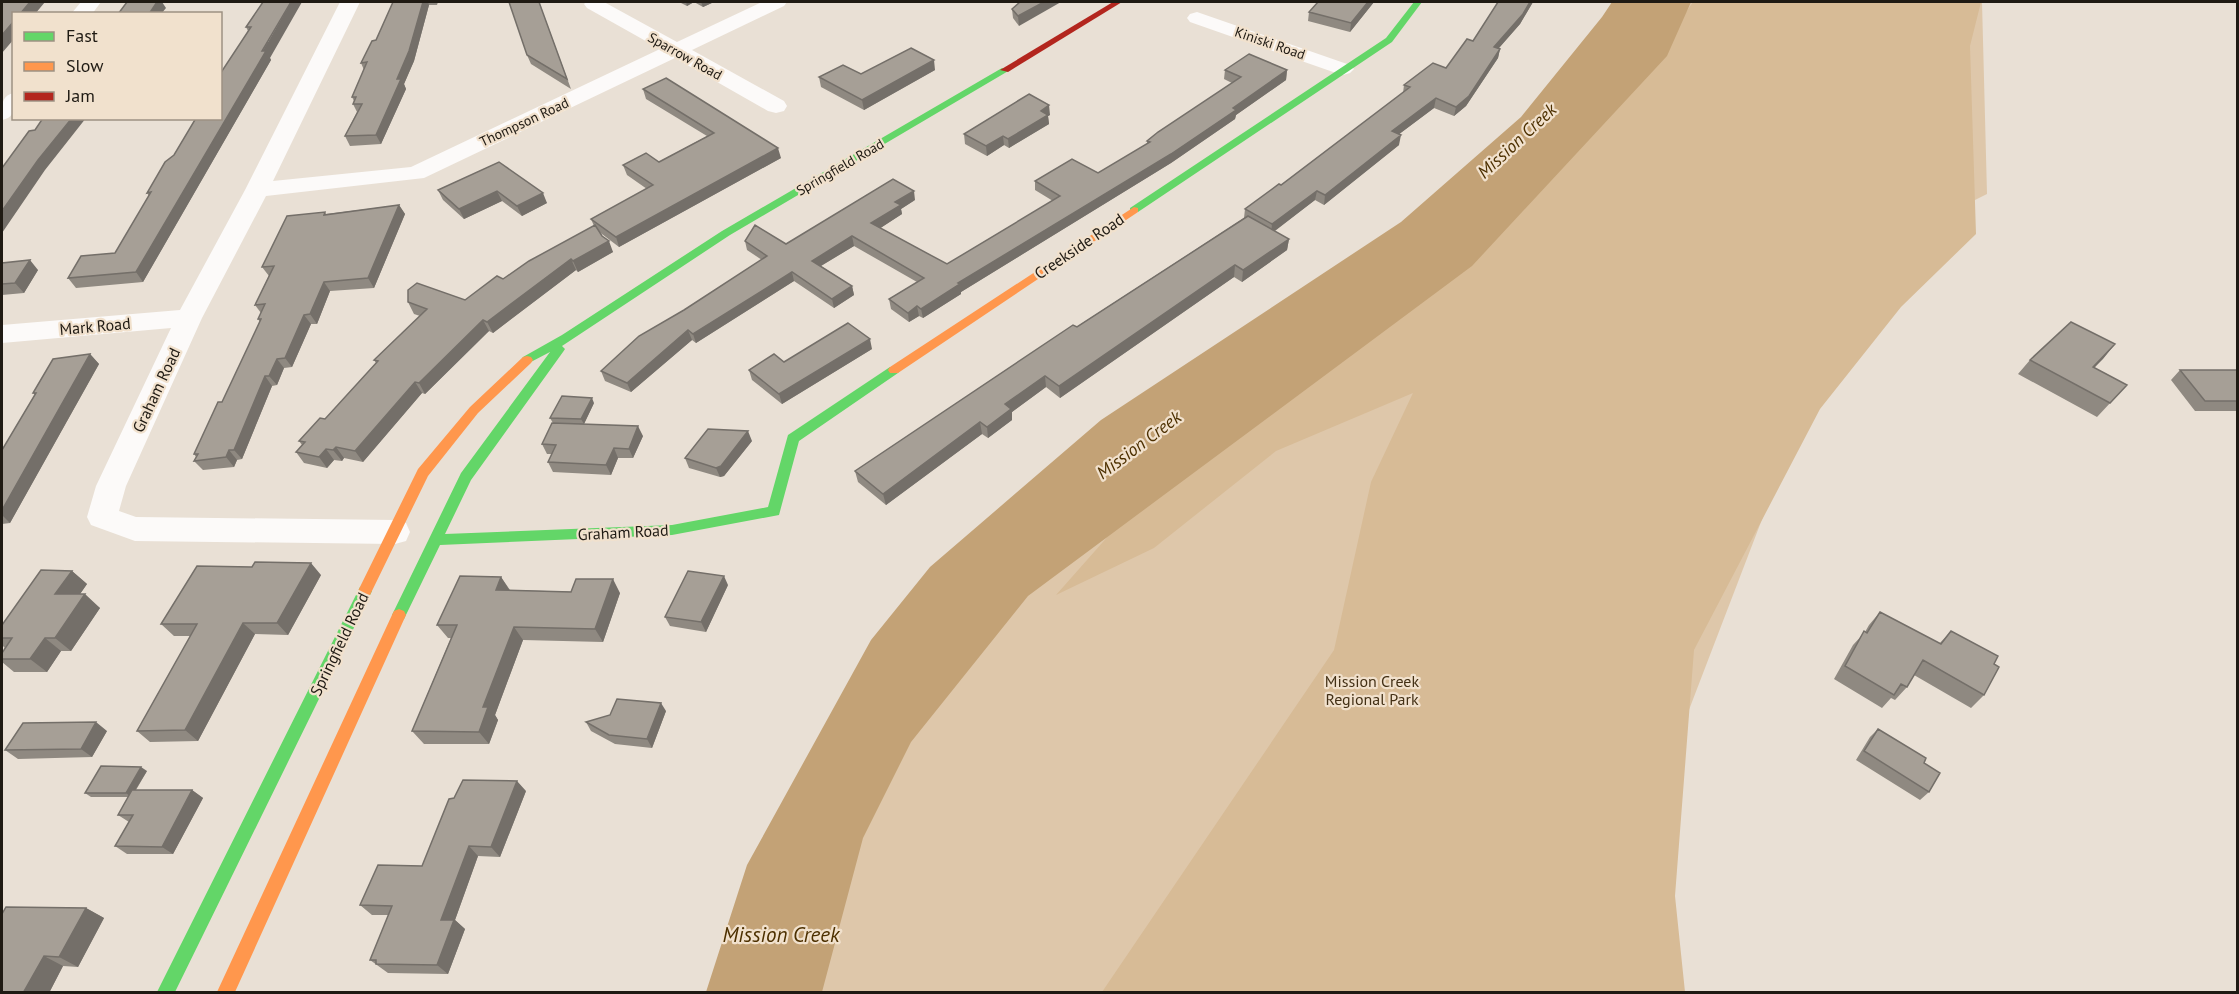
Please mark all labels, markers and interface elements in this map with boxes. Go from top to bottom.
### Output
legend [12,12,222,120]
street label: Kiniski Road [1232,23,1308,63]
text: Fast [66,24,98,47]
street label: Sparrow Road [645,28,725,84]
text: Slow [66,54,104,77]
text: Jam [65,84,95,107]
street label: Thompson Road [477,93,571,151]
water label: Mission Creek [1472,97,1562,183]
street label: Springfield Road [793,135,887,199]
street label: Creekside Road [1030,209,1128,283]
street label: Mark Road [59,313,131,339]
street label: Graham Road [128,345,184,435]
water label: Mission Creek [1092,405,1186,484]
street label: Graham Road [577,520,669,544]
street label: Springfield Road [305,589,373,699]
park label: Mission Creek Regional Park [1325,671,1420,709]
water label: Mission Creek [723,921,841,948]

